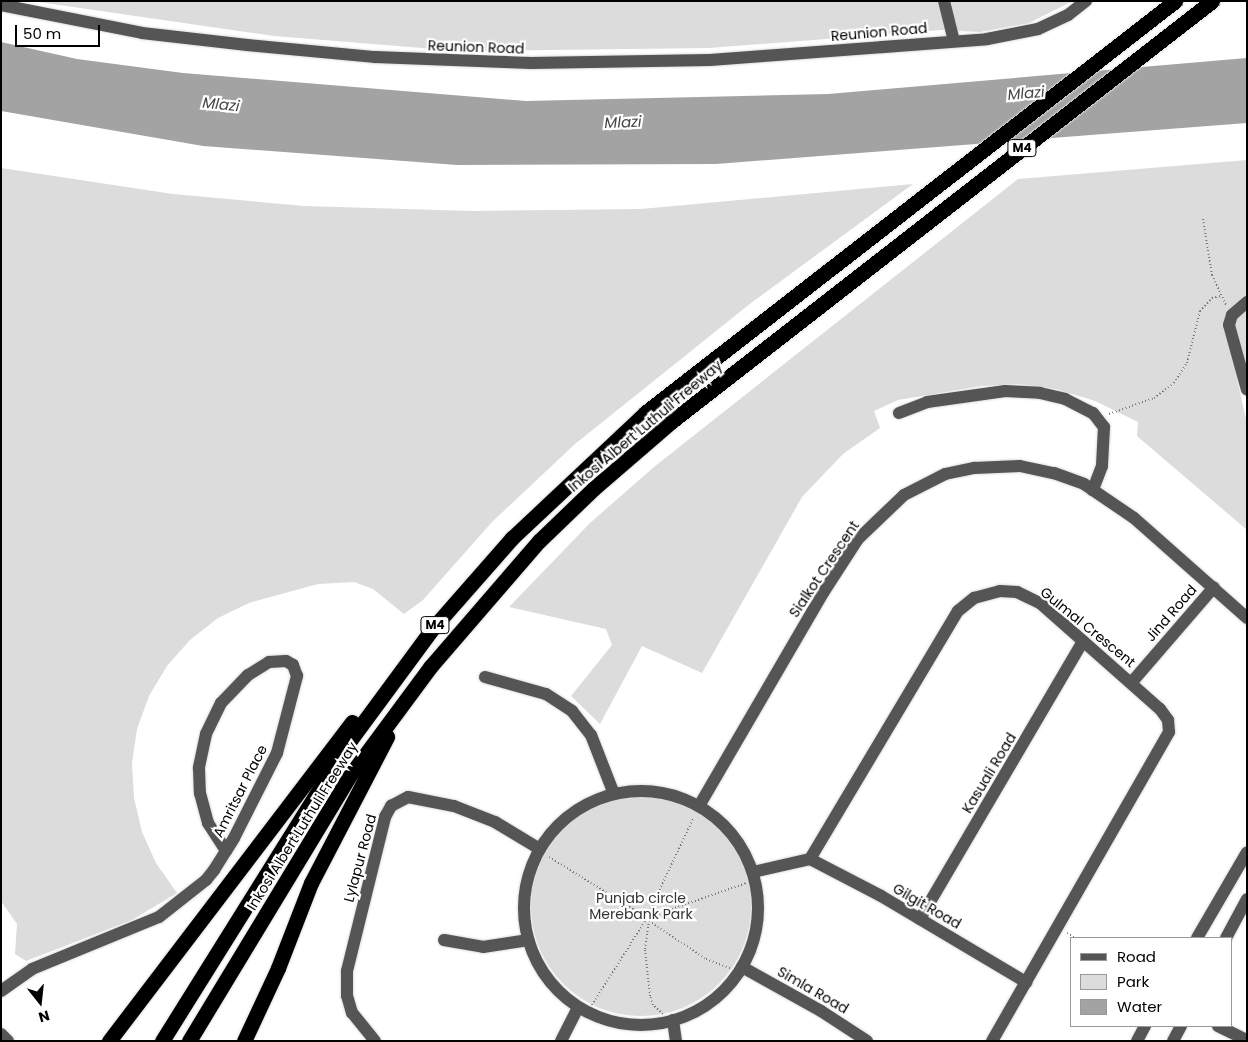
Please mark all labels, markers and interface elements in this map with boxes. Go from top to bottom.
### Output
scale bar [18,15,102,47]
street label: Reunion Road [830,19,928,45]
text: 50 m [23,23,61,44]
street label: Reunion Road [427,37,525,57]
water label: Mlazi [1007,82,1045,104]
water label: Mlazi [202,93,240,115]
water label: Mlazi [604,112,642,132]
road number: M4 [1007,138,1037,158]
street label: Inkosi Albert Luthuli Freeway [565,357,725,495]
street label: Sialkot Crescent [785,518,863,620]
street label: Jind Road [1142,581,1200,645]
street label: Gulmal Crescent [1037,583,1139,671]
road number: M4 [420,616,450,634]
street label: Kasuali Road [958,730,1020,816]
street label: Inkosi Albert Luthuli Freeway [243,739,361,913]
street label: Amritsar Place [209,742,271,840]
street label: Lylapur Road [340,812,380,904]
street label: Gilgit Road [890,880,964,932]
park label: Punjab circle Merebank Park [589,890,693,922]
legend [1070,937,1233,1027]
text: Road [1117,946,1156,967]
street label: Simla Road [775,963,851,1017]
text: Park [1117,971,1149,992]
north arrow [15,977,65,1027]
text: Water [1117,996,1162,1017]
text: N [36,1005,52,1027]

